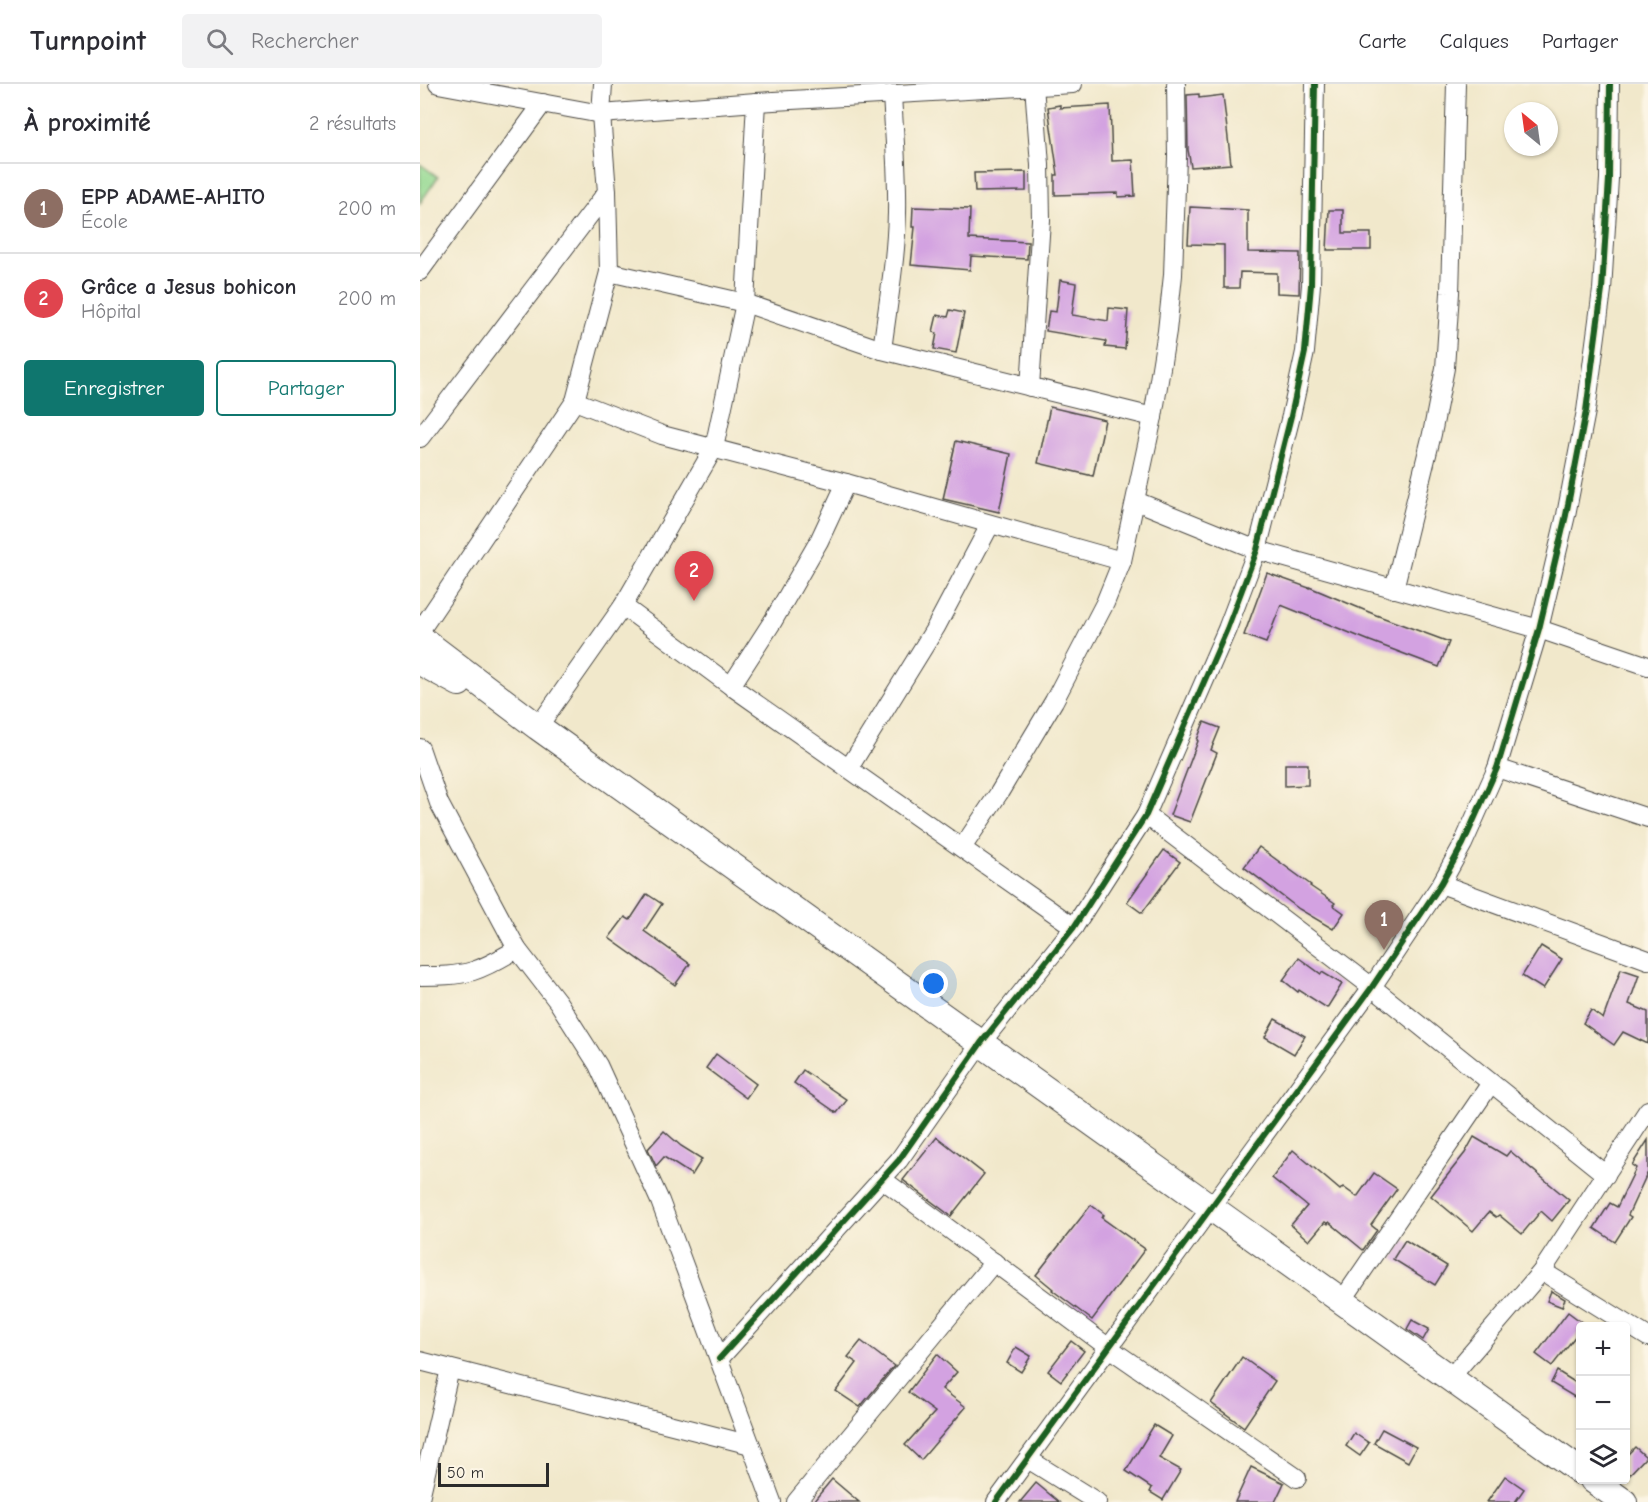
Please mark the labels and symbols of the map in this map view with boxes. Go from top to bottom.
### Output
north arrow [1504,102,1558,156]
pin: 2 [674,552,714,601]
pin: 1 [1364,900,1404,950]
your location [919,969,948,998]
scale bar [438,1460,549,1488]

